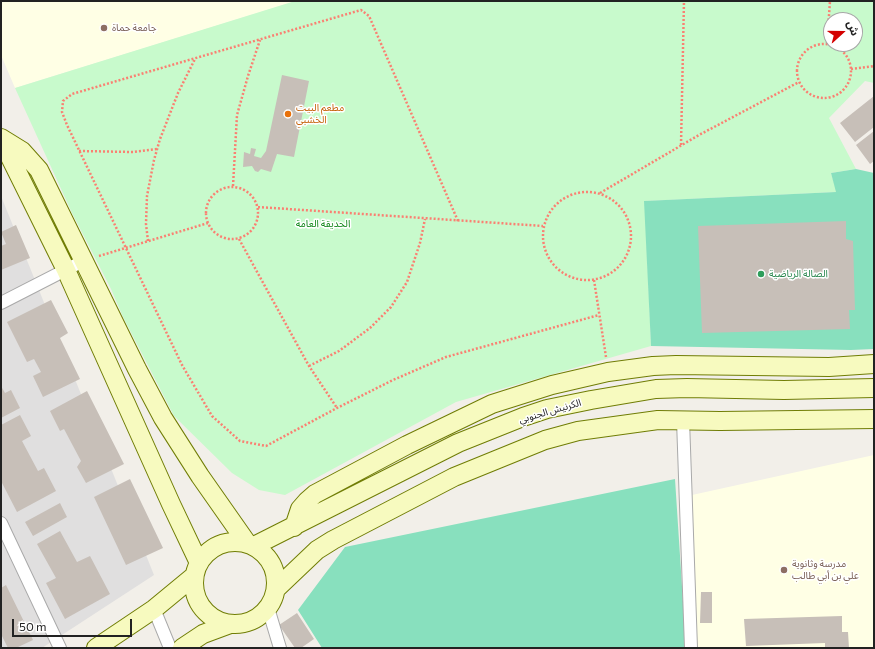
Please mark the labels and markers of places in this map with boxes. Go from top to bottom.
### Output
place label: جامعة حماة [112,22,157,34]
marker: جامعة حماة [99,23,109,33]
place label: مطعم البيت الخشبي [296,102,344,126]
marker: مطعم البيت الخشبي [283,109,293,119]
place label: الصالة الرياضية [769,268,828,280]
marker: الصالة الرياضية [756,269,766,279]
place label: مدرسة وثانوية علي بن أبي طالب [792,558,859,582]
marker: مدرسة وثانوية علي بن أبي طالب [779,565,789,575]

